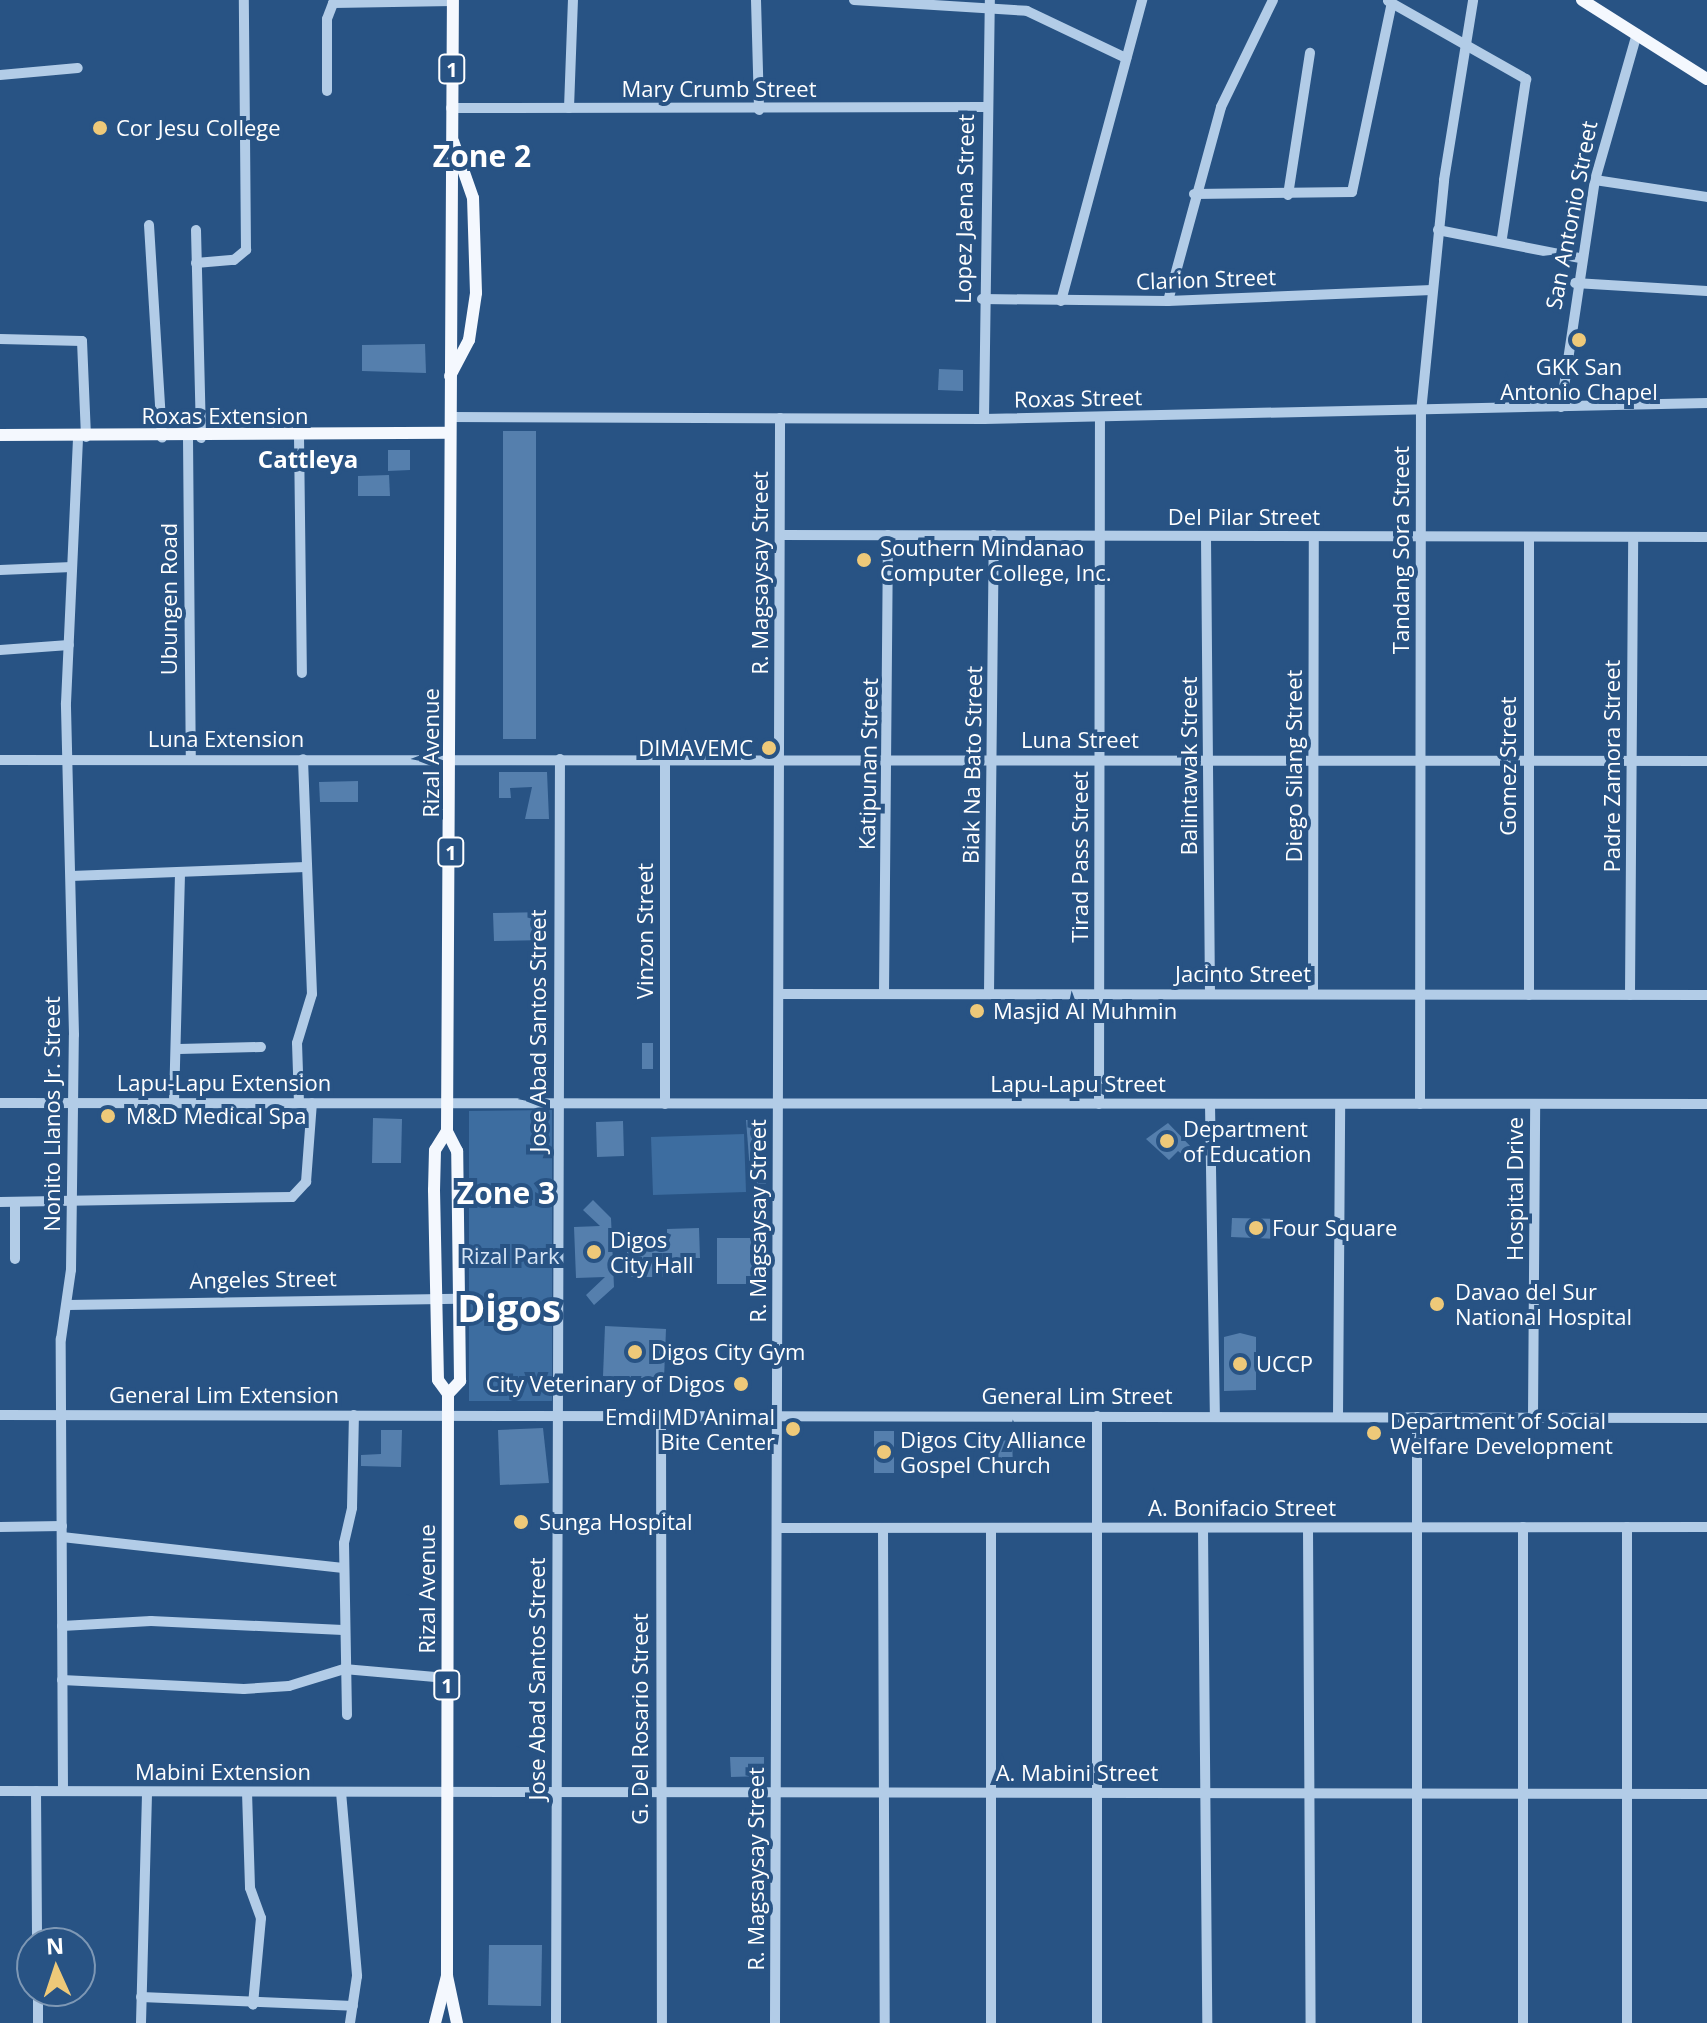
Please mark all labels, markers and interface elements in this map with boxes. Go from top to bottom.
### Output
road number: 1 [438,53,466,85]
street label: Mary Crumb Street [621,76,817,102]
street label: Lopez Jaena Street [949,114,979,304]
place label: Cor Jesu College [116,115,281,141]
marker: Cor Jesu College [91,119,109,137]
street label: San Antonio Street [1540,119,1602,311]
district label: Zone 2 [433,138,531,174]
street label: Clarion Street [1136,263,1276,295]
marker: GKK San Antonio Chapel [1570,331,1588,349]
place label: GKK San Antonio Chapel [1500,353,1658,404]
street label: Roxas Street [1014,384,1142,412]
street label: Roxas Extension [142,403,308,429]
district label: Cattleya [258,445,358,473]
street label: Tandang Sora Street [1388,446,1414,654]
street label: R. Magsaysay Street [747,471,773,675]
street label: Del Pilar Street [1168,504,1320,530]
street label: Ubungen Road [156,523,182,675]
place label: Southern Mindanao Computer College, Inc. [880,534,1112,586]
marker: Southern Mindanao Computer College, Inc. [855,551,873,569]
street label: Padre Zamora Street [1599,660,1625,872]
street label: Biak Na Bato Street [957,666,987,864]
street label: Diego Silang Street [1281,670,1307,862]
street label: Balintawak Street [1176,676,1202,856]
street label: Katipunan Street [853,678,883,850]
street label: Rizal Avenue [418,688,444,818]
street label: Gomez Street [1495,696,1521,836]
street label: Luna Extension [148,726,304,752]
street label: Luna Street [1021,727,1139,753]
place label: DIMAVEMC [638,735,753,761]
marker: DIMAVEMC [760,739,778,757]
street label: Tirad Pass Street [1067,771,1093,943]
road number: 1 [437,836,465,868]
street label: Vinzon Street [632,863,658,999]
street label: Jose Abad Santos Street [525,910,551,1152]
street label: Jacinto Street [1175,961,1311,987]
street label: Nonito Llanos Jr. Street [39,996,65,1232]
place label: Masjid Al Muhmin [993,998,1177,1024]
marker: Masjid Al Muhmin [968,1002,986,1020]
street label: Lapu-Lapu Extension [117,1070,331,1096]
street label: Lapu-Lapu Street [990,1071,1166,1097]
place label: M&D Medical Spa [126,1103,306,1129]
marker: M&D Medical Spa [97,1105,119,1127]
place label: Department of Education [1183,1115,1311,1166]
street label: Hospital Drive [1502,1117,1528,1261]
street label: R. Magsaysay Street [745,1119,771,1323]
marker: Department of Education [1158,1132,1176,1150]
district label: Zone 3 [457,1175,555,1211]
place label: Four Square [1272,1215,1397,1241]
marker: Four Square [1247,1219,1265,1237]
place label: Digos City Hall [610,1226,694,1278]
park label: Rizal Park [461,1243,559,1269]
marker: Digos City Hall [585,1243,603,1261]
street label: Angeles Street [189,1265,337,1293]
place label: Davao del Sur National Hospital [1455,1278,1632,1330]
district label: Digos [457,1285,561,1331]
marker: Davao del Sur National Hospital [1426,1293,1448,1315]
place label: Digos City Gym [651,1339,805,1365]
marker: Digos City Gym [626,1343,644,1361]
place label: UCCP [1256,1351,1313,1377]
marker: UCCP [1231,1355,1249,1373]
place label: City Veterinary of Digos [486,1371,725,1397]
marker: City Veterinary of Digos [732,1375,750,1393]
street label: General Lim Extension [109,1382,339,1408]
street label: General Lim Street [981,1383,1173,1409]
place label: Emdi MD Animal Bite Center [605,1403,775,1454]
place label: Department of Social Welfare Development [1390,1407,1613,1458]
marker: Emdi MD Animal Bite Center [782,1418,804,1440]
marker: Department of Social Welfare Development [1365,1424,1383,1442]
place label: Digos City Alliance Gospel Church [900,1426,1086,1478]
marker: Digos City Alliance Gospel Church [875,1443,893,1461]
street label: A. Bonifacio Street [1148,1495,1336,1521]
place label: Sunga Hospital [539,1509,693,1535]
marker: Sunga Hospital [510,1511,532,1533]
street label: Rizal Avenue [414,1524,440,1654]
street label: Jose Abad Santos Street [524,1558,550,1800]
street label: G. Del Rosario Street [627,1613,653,1825]
road number: 1 [433,1669,461,1701]
street label: Mabini Extension [135,1759,311,1785]
street label: A. Mabini Street [996,1760,1158,1786]
street label: R. Magsaysay Street [743,1767,769,1971]
north arrow [16,1927,96,2007]
text: N [45,1930,65,1960]

